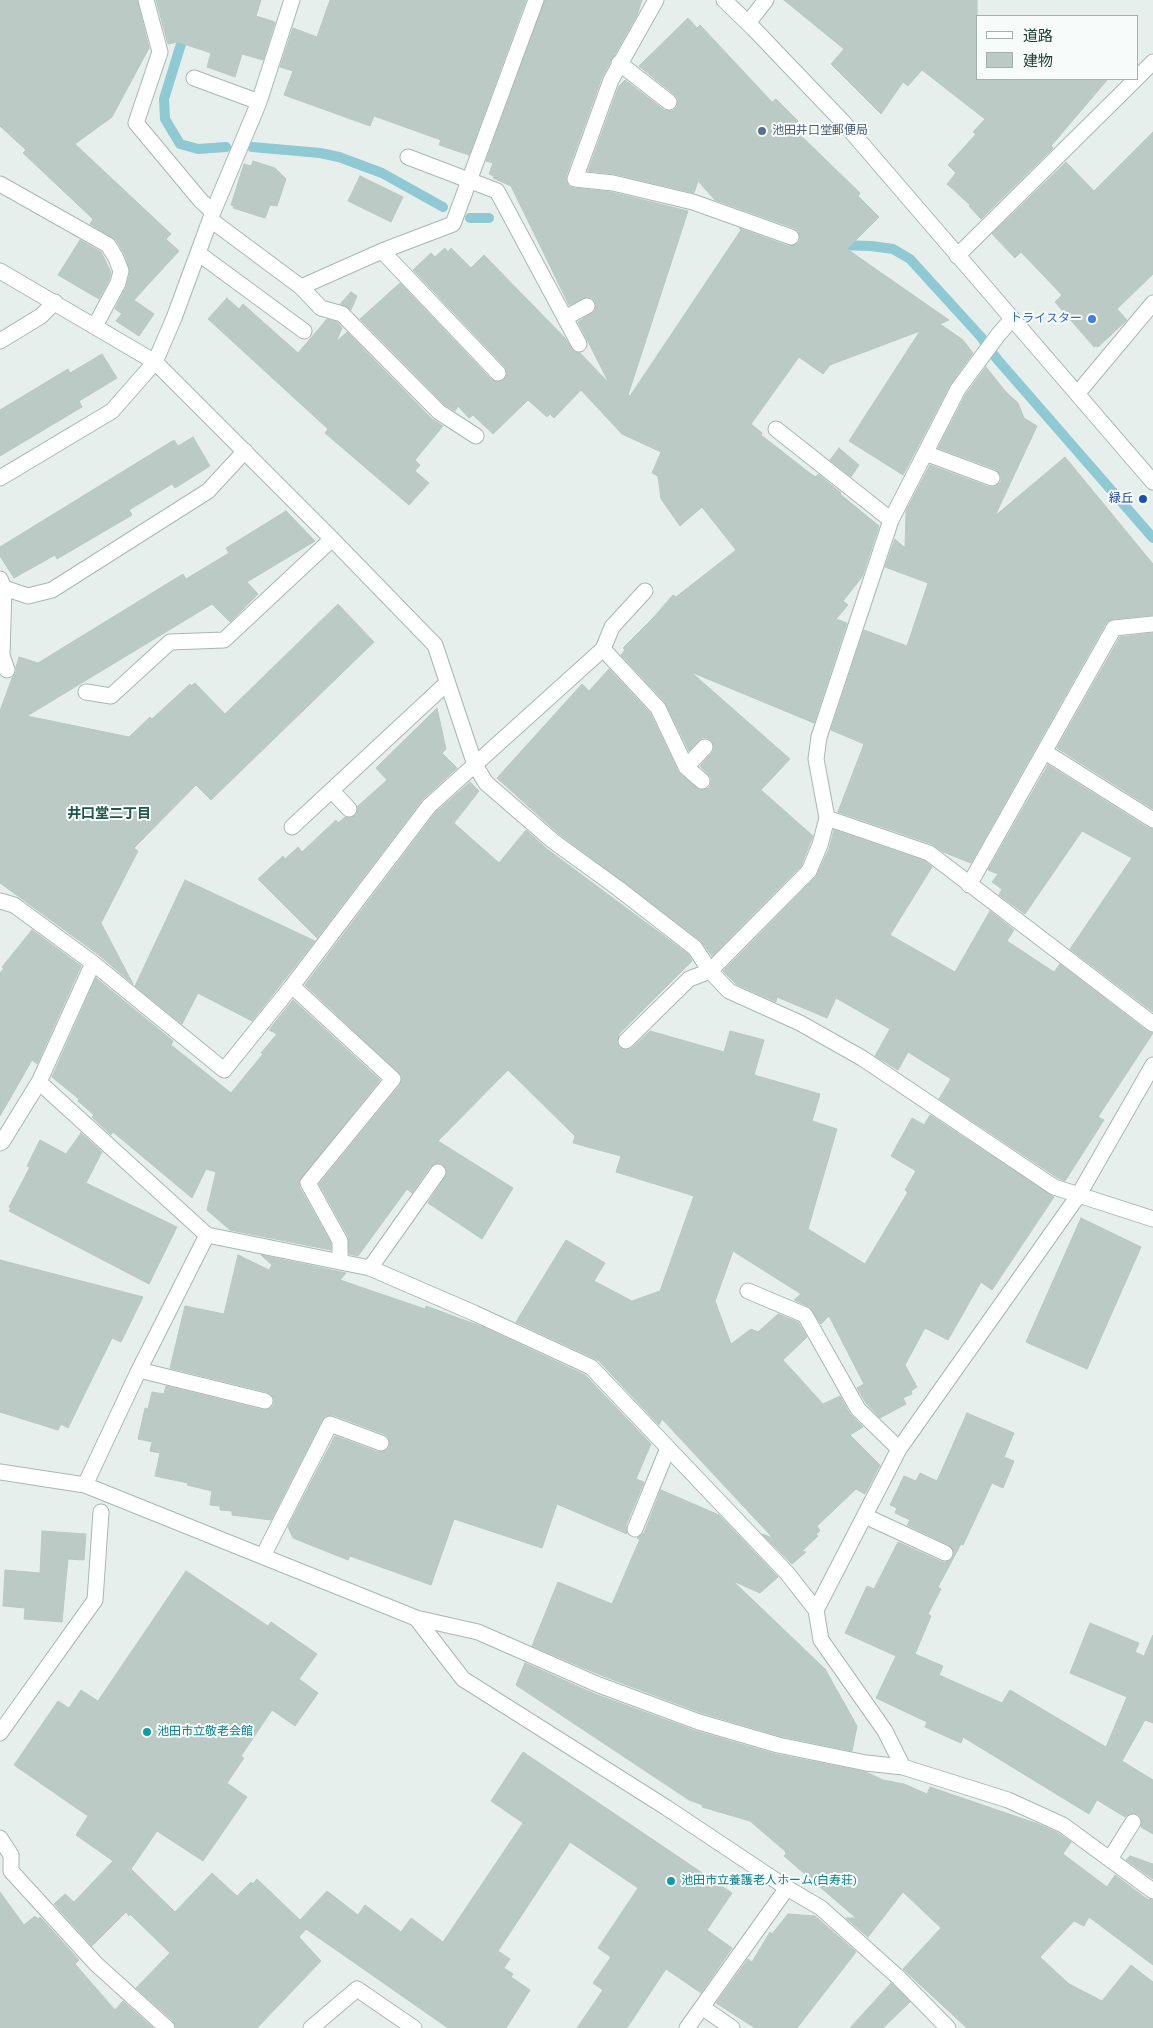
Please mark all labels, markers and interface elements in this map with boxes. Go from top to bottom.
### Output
legend [976,15,1138,80]
text: 道路 [1023,26,1053,45]
text: 建物 [1023,51,1053,70]
place label: 池田井口堂郵便局 [772,124,868,138]
marker: 池田井口堂郵便局 [756,125,768,137]
place label: トライスター [1010,312,1082,326]
marker: トライスター [1086,313,1098,325]
place label: 緑丘 [1109,492,1133,506]
marker: 緑丘 [1137,493,1149,505]
district label: 井口堂二丁目 [67,806,151,822]
place label: 池田市立敬老会館 [157,1725,253,1739]
marker: 池田市立敬老会館 [141,1726,153,1738]
place label: 池田市立養護老人ホーム(白寿荘) [681,1874,857,1888]
marker: 池田市立養護老人ホーム(白寿荘) [665,1875,677,1887]

